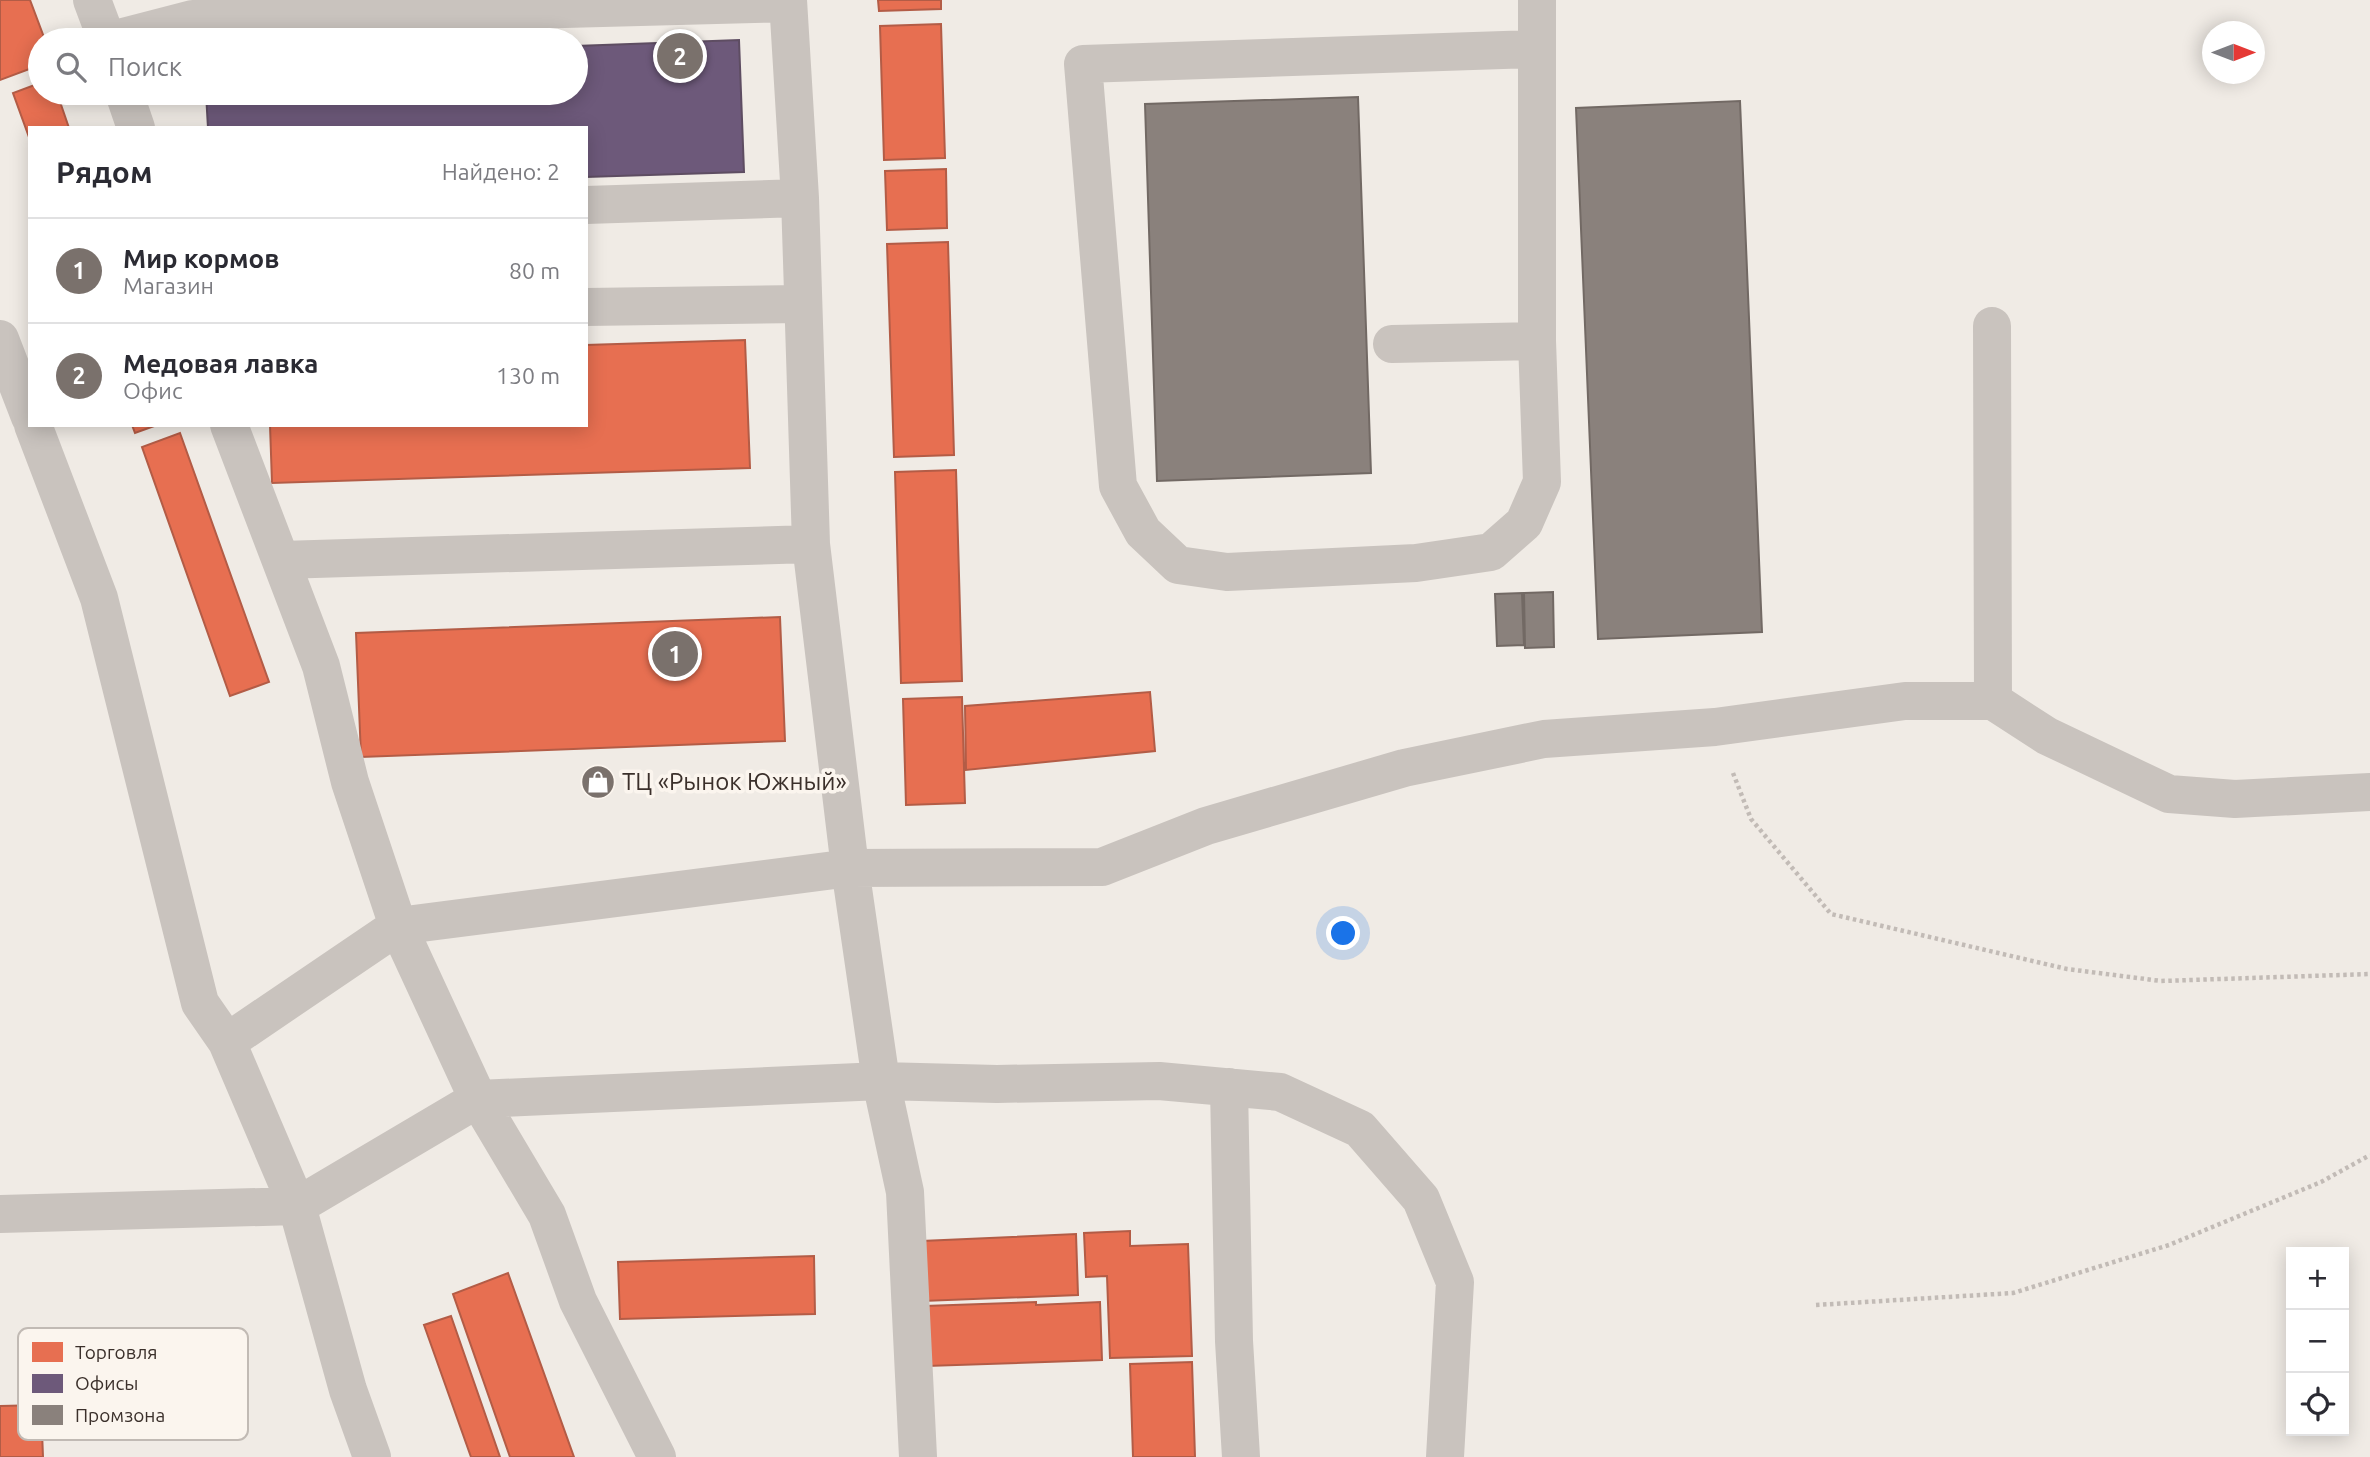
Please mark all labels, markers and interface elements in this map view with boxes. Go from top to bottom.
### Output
north arrow [2202,21,2265,84]
search box [28,28,588,105]
pin: 2 [657,30,703,82]
icon: search [52,48,90,86]
text: Поиск [108,52,182,81]
text: Рядом [56,155,152,189]
text: Найдено: 2 [442,159,560,184]
text: Мир кормов [123,244,279,273]
text: 1 [73,258,85,283]
text: 80 m [509,258,560,283]
text: Магазин [123,273,214,298]
text: Медовая лавка [123,349,318,378]
text: 2 [73,363,85,388]
text: 130 m [496,363,560,388]
text: Офис [123,378,183,403]
pin: 1 [652,628,698,680]
shop icon: ТЦ «Рынок Южный» [579,763,617,801]
place label: ТЦ «Рынок Южный» [622,768,847,795]
your location [1326,916,1360,950]
map controls [2286,1247,2349,1436]
button: + [2286,1247,2349,1310]
button: − [2286,1310,2349,1373]
legend [18,1328,248,1440]
text: Торговля [75,1341,157,1363]
text: Офисы [75,1372,138,1394]
button: locate [2286,1373,2349,1436]
text: Промзона [75,1404,165,1426]

